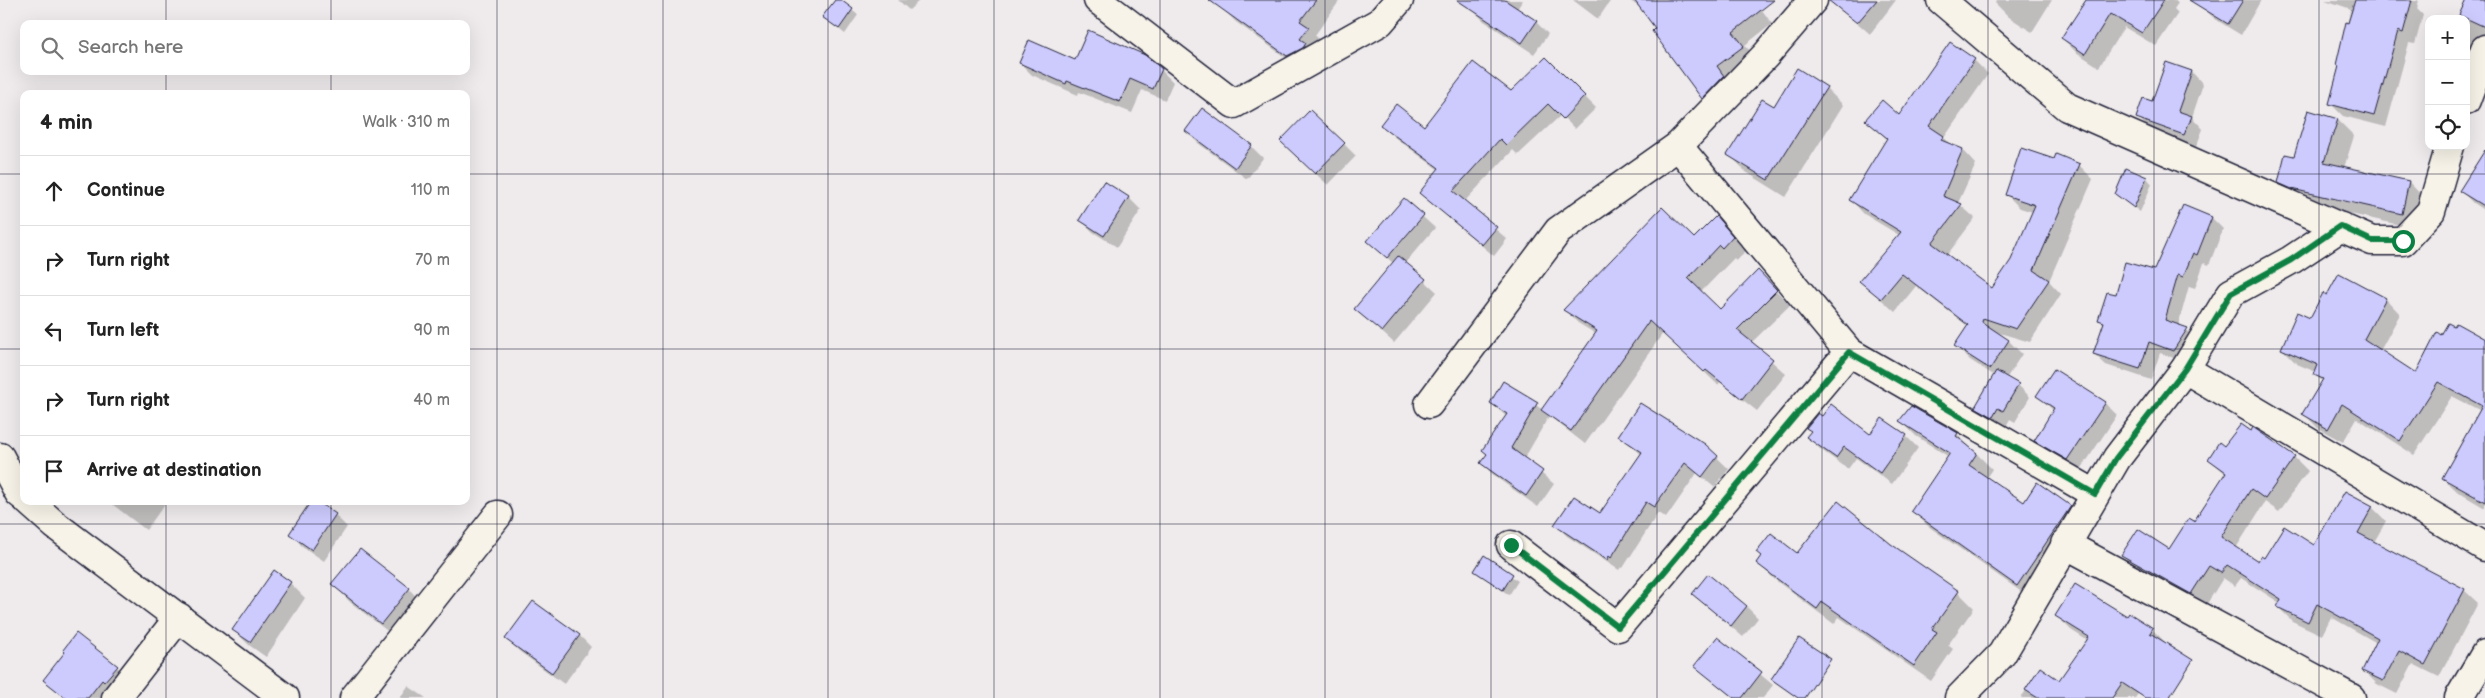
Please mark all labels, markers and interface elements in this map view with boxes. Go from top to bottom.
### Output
map controls [2425,15,2470,150]
button: + [2425,15,2470,60]
search box [20,20,470,75]
icon: search [38,34,66,62]
text: Search here [78,36,183,59]
button: − [2425,60,2470,105]
button: locate [2425,105,2470,150]
text: 4 min [40,110,93,135]
text: Walk · 310 m [362,113,450,132]
icon: ahead [40,177,68,205]
text: Continue [87,179,165,202]
text: 110 m [411,181,450,200]
route start [2392,230,2415,253]
icon: right [40,247,68,275]
text: Turn right [87,249,170,272]
text: 70 m [415,251,450,270]
icon: left [40,317,68,345]
text: Turn left [87,319,159,342]
text: 90 m [414,321,450,340]
icon: right [40,387,68,415]
text: Turn right [87,389,170,412]
text: 40 m [413,391,450,410]
icon: arrive [40,457,68,485]
text: Arrive at destination [87,459,262,482]
route end [1500,534,1523,557]

